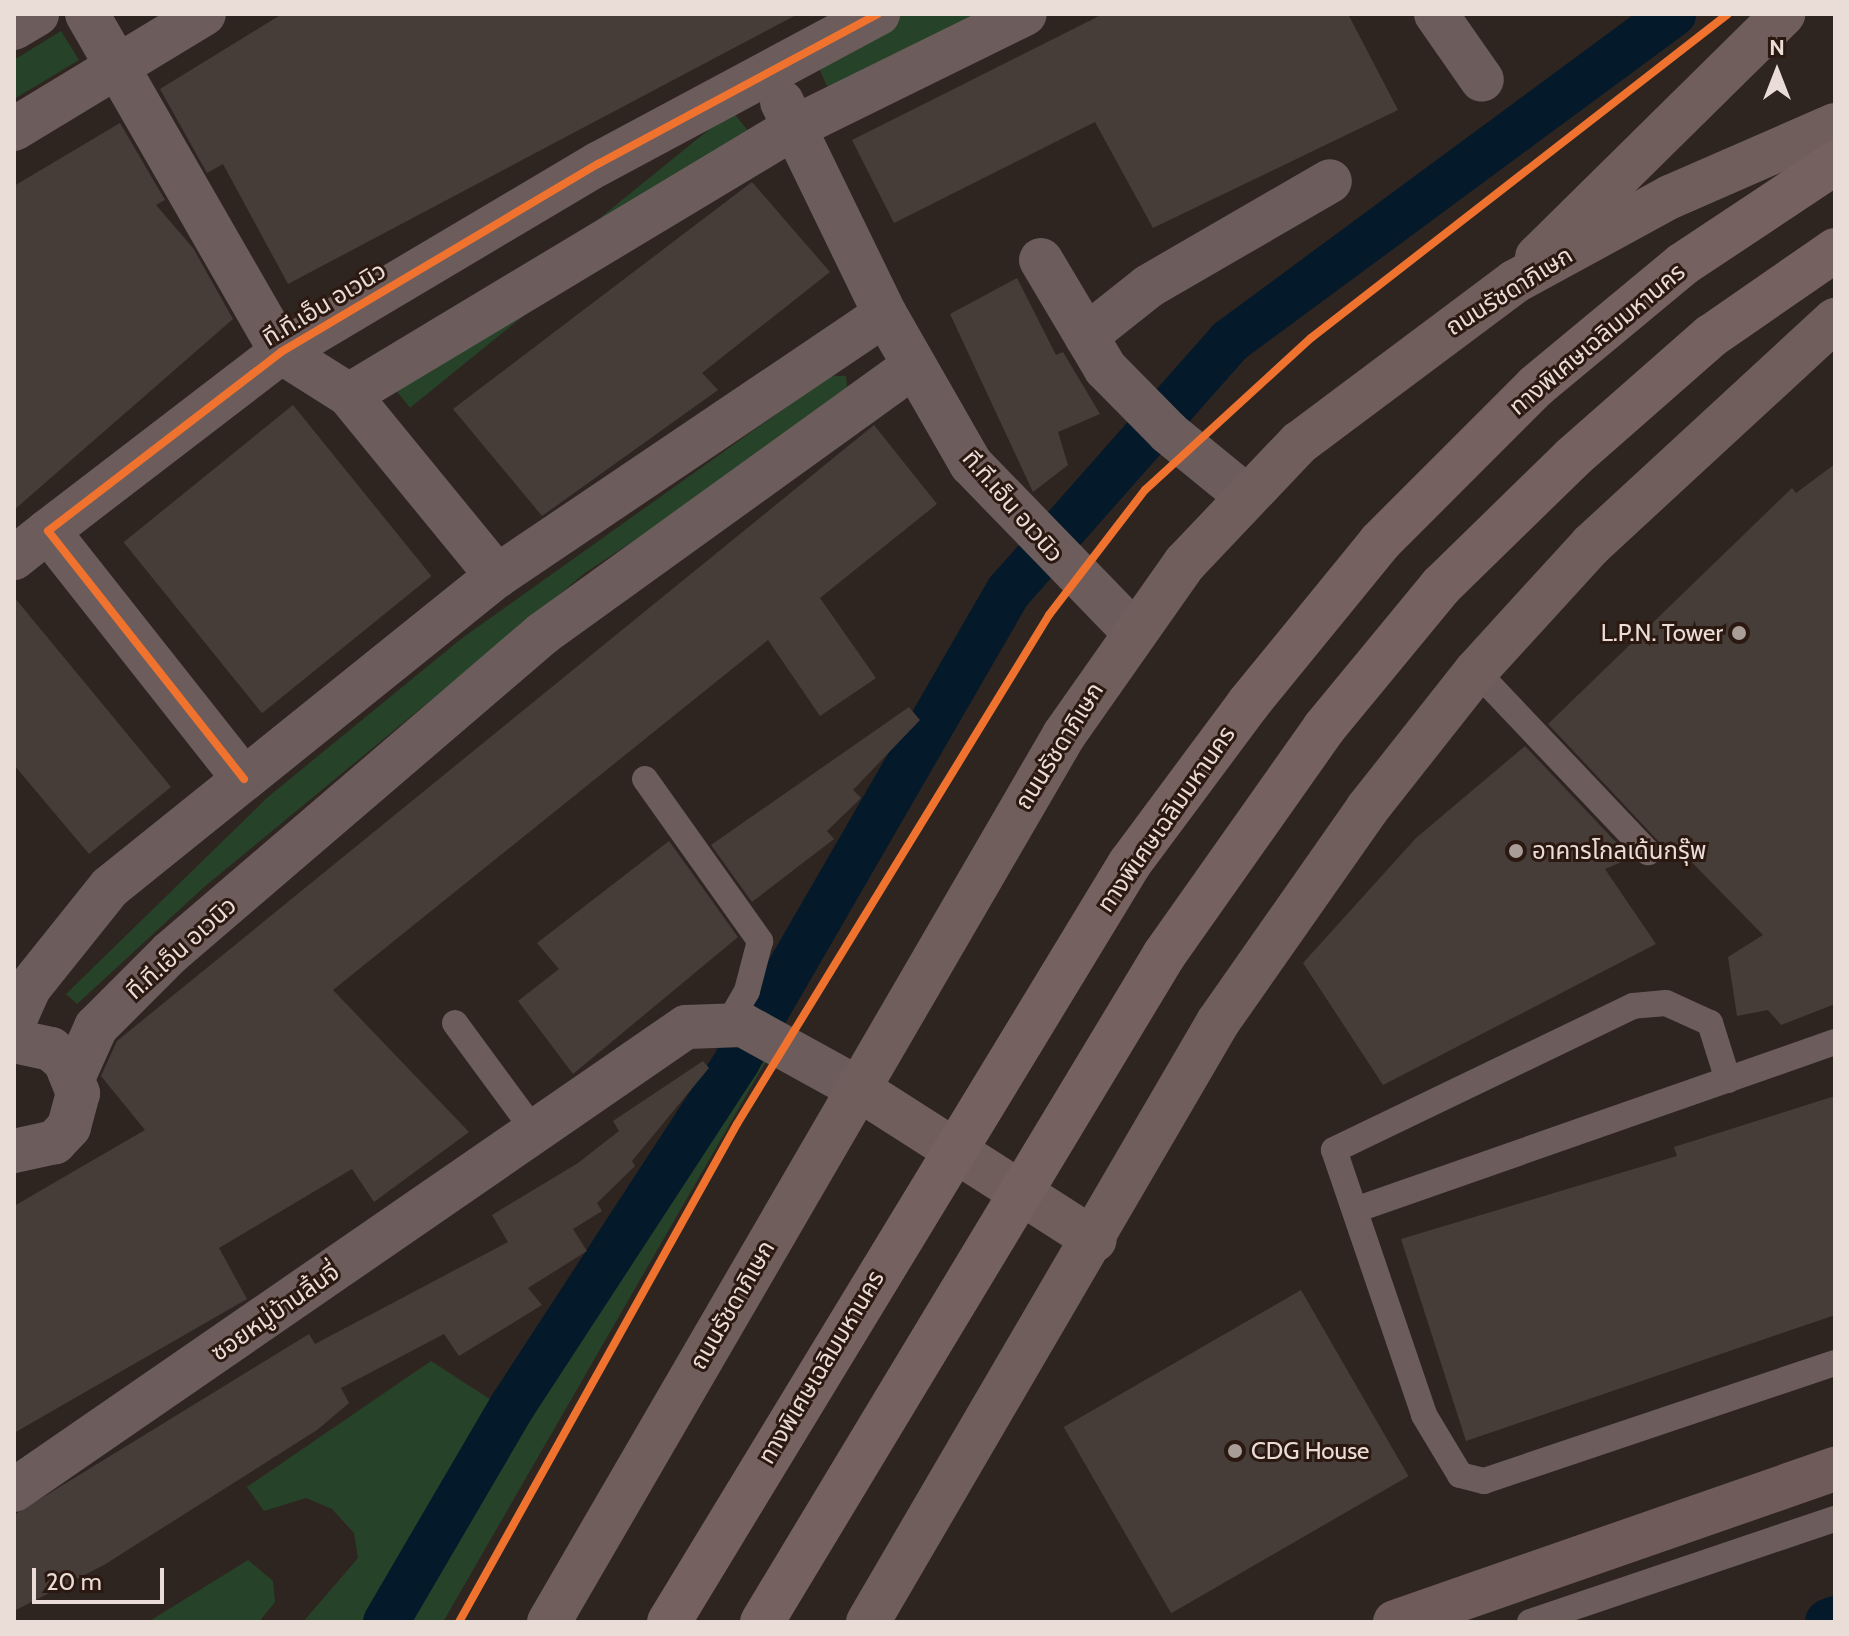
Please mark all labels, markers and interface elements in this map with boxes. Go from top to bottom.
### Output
north arrow [1737,32,1817,112]
text: N [1769,34,1785,61]
street label: ถนนรัชดาภิเษก [1440,241,1578,341]
street label: ที.ที.เอ็น อเวนิว [257,256,391,352]
street label: ทางพิเศษเฉลิมมหานคร [1503,257,1691,421]
street label: ที.ที.เอ็น อเวนิว [957,444,1069,568]
place label: L.P.N. Tower [1601,619,1723,647]
marker: L.P.N. Tower [1730,624,1748,642]
street label: ถนนรัชดาภิเษก [1009,677,1109,815]
street label: ทางพิเศษเฉลิมมหานคร [1091,720,1241,918]
place label: อาคารโกลเด้นกรุ๊พ [1532,837,1706,865]
marker: อาคารโกลเด้นกรุ๊พ [1507,842,1525,860]
street label: ที.ที.เอ็น อเวนิว [120,891,242,1005]
street label: ถนนรัชดาภิเษก [683,1235,781,1375]
street label: ซอยหมู่บ้านลิ้นจี่ [205,1257,345,1367]
street label: ทางพิเศษเฉลิมมหานคร [752,1265,890,1469]
place label: CDG House [1251,1437,1369,1465]
marker: CDG House [1226,1442,1244,1460]
scale bar [36,1552,168,1602]
text: 20 m [46,1567,102,1596]

